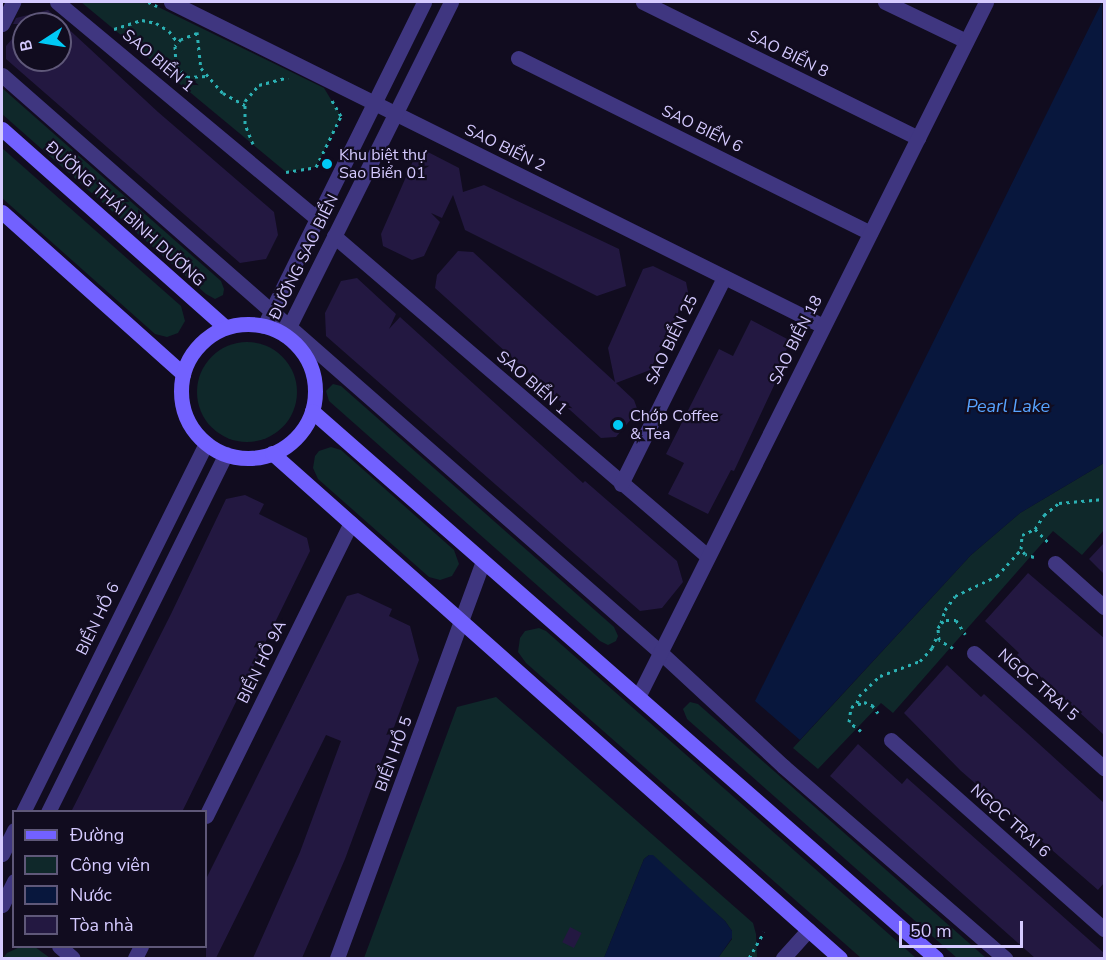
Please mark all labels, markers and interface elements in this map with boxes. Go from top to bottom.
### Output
north arrow [12,12,72,72]
street label: SAO BIỂN 1 [118,26,198,96]
street label: SAO BIỂN 8 [744,26,832,82]
text: B [14,38,38,53]
street label: SAO BIỂN 6 [658,101,746,157]
street label: SAO BIỂN 2 [461,120,549,176]
street label: ĐƯỜNG THÁI BÌNH DƯƠNG [42,138,208,290]
place label: Khu biệt thự Sao Biển 01 [339,145,426,183]
marker: Khu biệt thự Sao Biển 01 [320,157,334,171]
street label: ĐƯỜNG SAO BIỂN [265,191,343,323]
street label: SAO BIỂN 25 [642,292,702,388]
street label: SAO BIỂN 18 [765,292,827,388]
street label: SAO BIỂN 1 [493,347,571,419]
water label: Pearl Lake [966,395,1050,417]
place label: Chớp Coffee & Tea [630,406,718,444]
marker: Chớp Coffee & Tea [611,418,625,432]
street label: BIỂN HỒ 6 [72,580,124,658]
street label: BIỂN HỒ 9A [234,617,290,707]
street label: NGỌC TRAI 5 [994,645,1082,725]
street label: BIỂN HỒ 5 [372,714,416,794]
street label: NGỌC TRAI 6 [966,780,1054,862]
legend [12,810,207,948]
text: Đường [70,823,124,847]
text: Công viên [70,853,150,877]
text: Nước [70,883,112,907]
scale bar [902,909,1026,947]
text: Tòa nhà [70,913,134,937]
text: 50 m [910,919,952,943]

